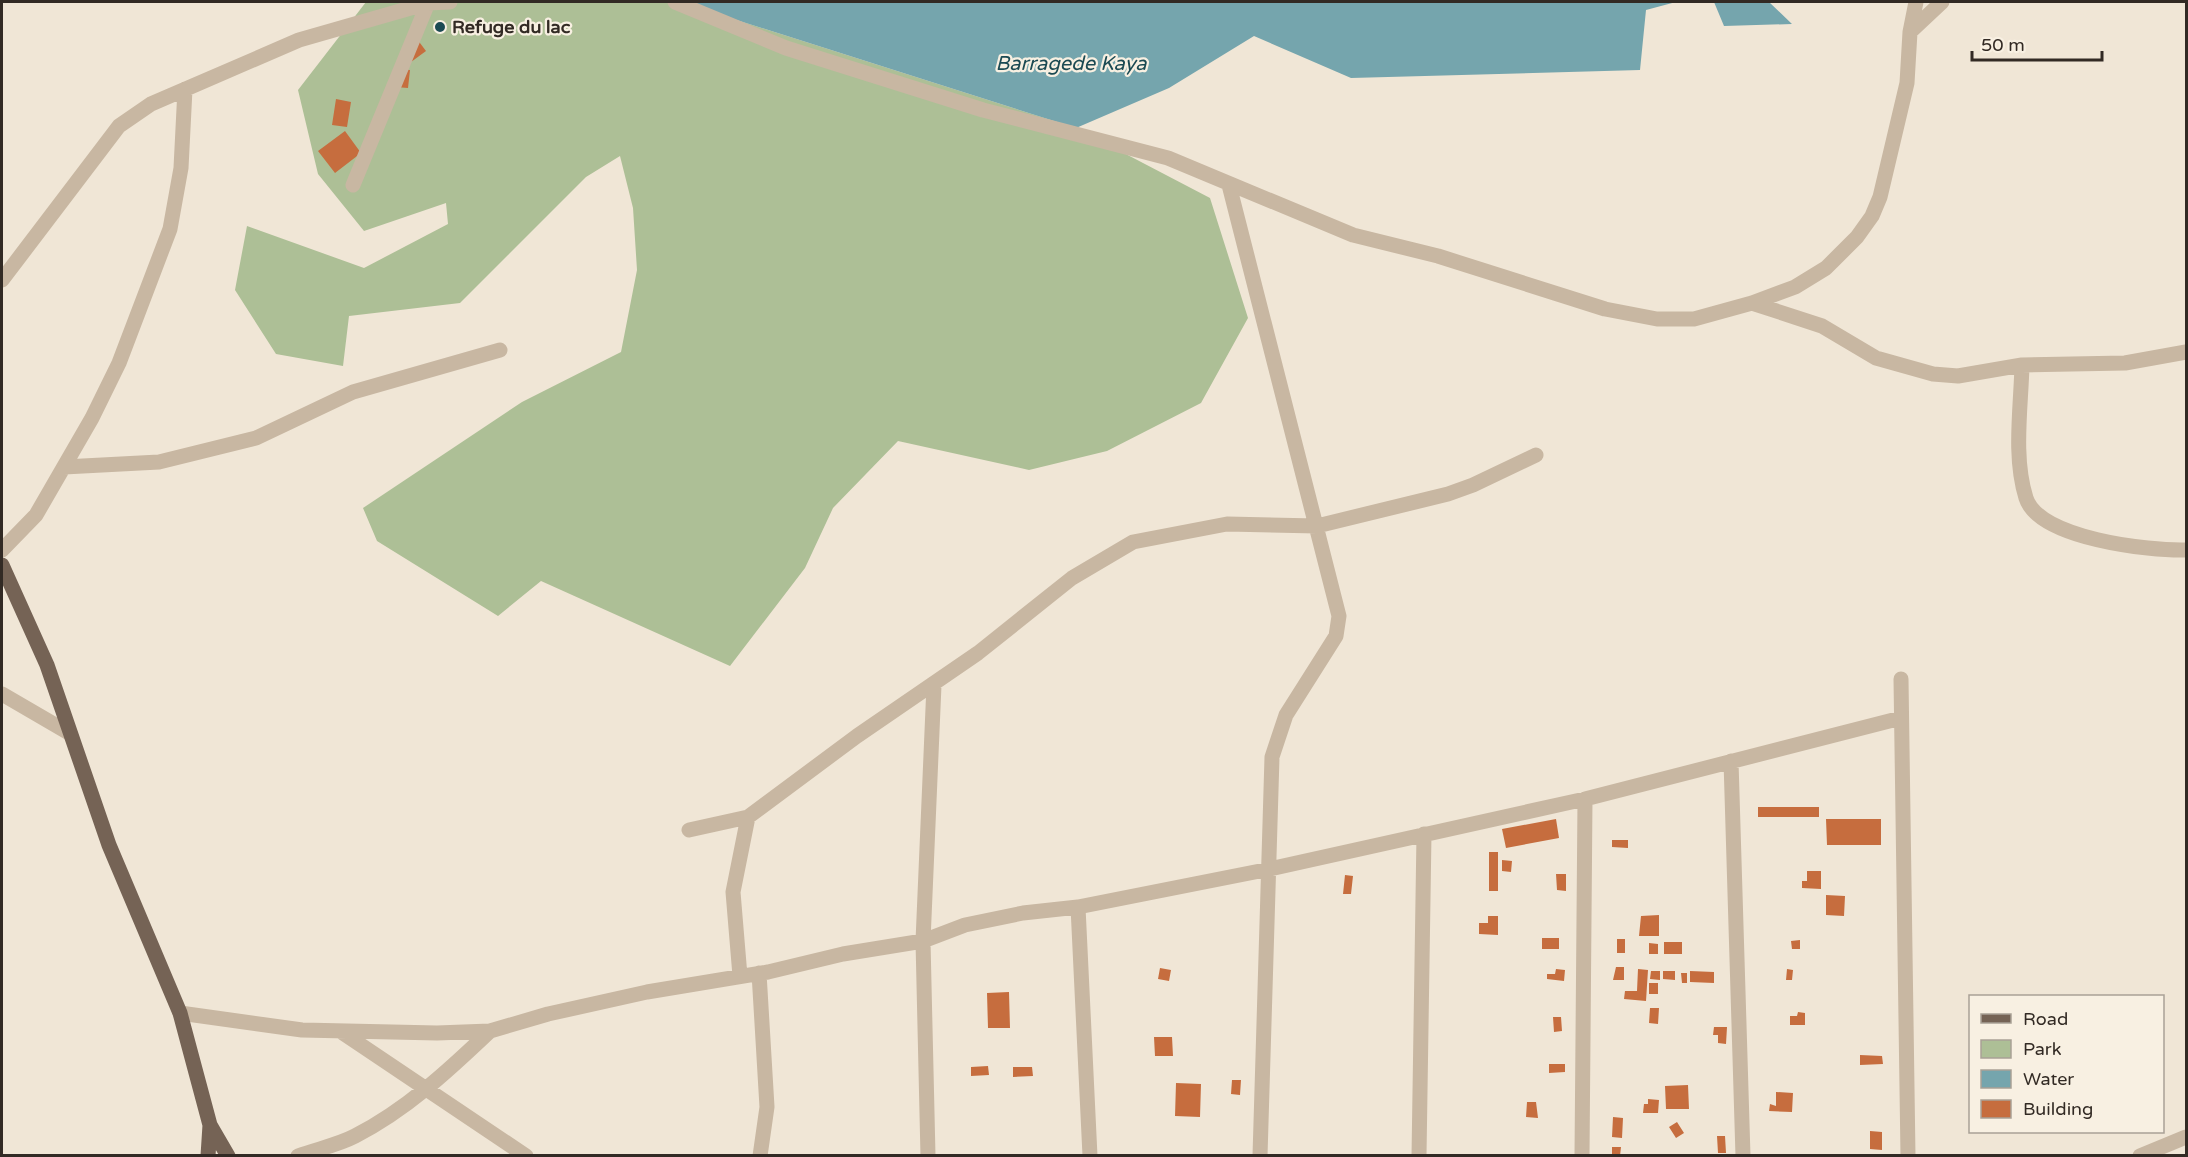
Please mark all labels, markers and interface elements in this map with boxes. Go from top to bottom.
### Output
place label: Refuge du lac [452,16,571,38]
marker: Refuge du lac [433,20,447,34]
scale bar [1972,24,2102,62]
text: 50 m [1981,34,2025,56]
water label: Barragede Kaya [995,52,1147,76]
legend [1969,995,2164,1133]
text: Road [2023,1008,2068,1030]
text: Park [2023,1038,2062,1060]
text: Water [2023,1068,2074,1090]
text: Building [2023,1098,2093,1120]

